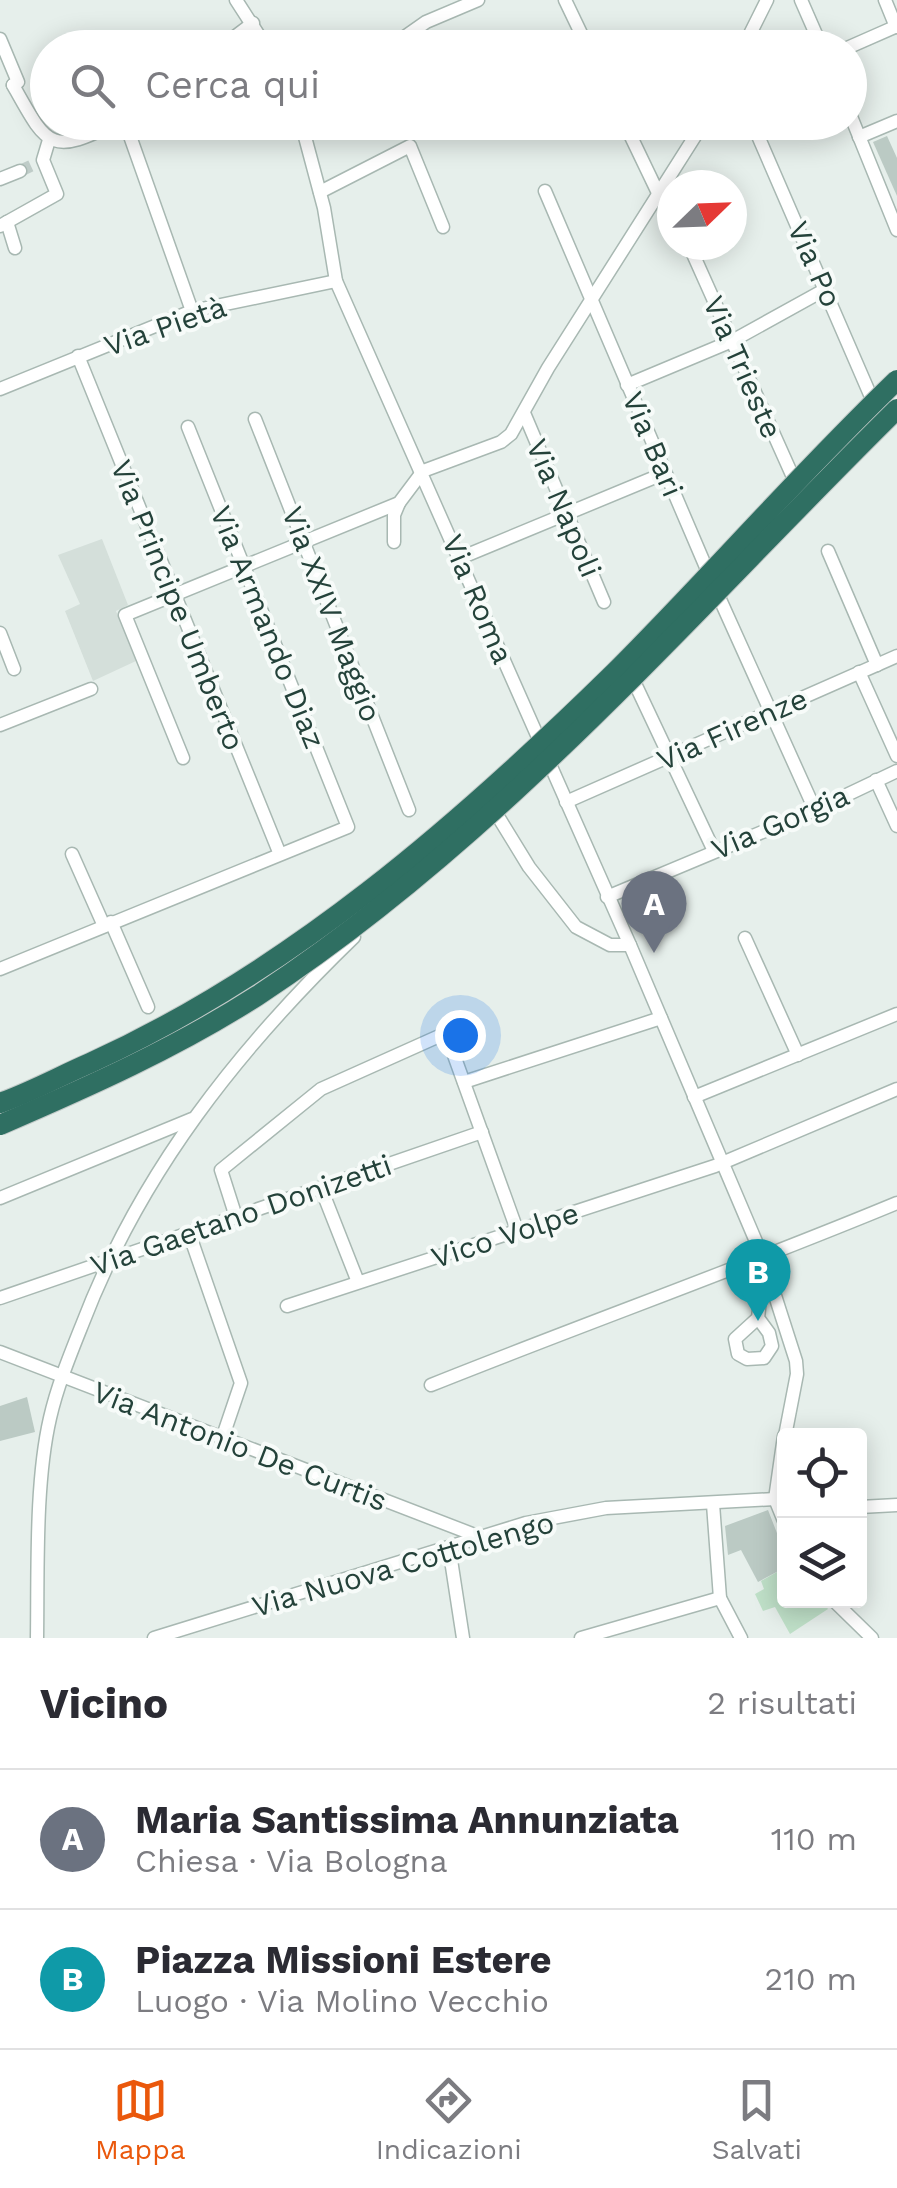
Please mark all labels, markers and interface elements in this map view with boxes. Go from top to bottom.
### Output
search box [30,30,867,140]
icon: search [65,58,120,113]
text: Cerca qui [145,63,320,107]
north arrow [657,170,747,260]
street label: Via Po [781,216,849,312]
street label: Via Pietà [99,289,231,363]
street label: Via Trieste [696,290,790,444]
street label: Via Bari [615,386,691,502]
street label: Via Napoli [519,434,609,582]
street label: Via Principe Umberto [104,455,252,755]
street label: Via Armando Diaz [203,501,333,753]
street label: Via XXIV Maggio [275,502,389,726]
street label: Via Roma [435,529,521,669]
street label: Via Firenze [651,680,813,778]
street label: Via Gorgia [706,777,854,867]
pin: A [622,870,686,953]
your location [435,1010,486,1061]
street label: Via Gaetano Donizetti [86,1147,396,1283]
street label: Vico Volpe [427,1195,583,1275]
pin: B [726,1238,790,1321]
street label: Via Antonio De Curtis [88,1374,392,1518]
map controls [777,1428,867,1608]
button: locate [777,1428,867,1518]
street label: Via Nuova Cottolengo [248,1504,558,1624]
button: layers [777,1518,867,1608]
text: Vicino [40,1679,168,1728]
text: 2 risultati [707,1684,857,1722]
text: Maria Santissima Annunziata [135,1798,679,1842]
text: A [62,1820,83,1858]
text: 110 m [771,1820,857,1858]
text: Chiesa · Via Bologna [135,1842,448,1880]
text: Piazza Missioni Estere [135,1938,552,1982]
text: B [62,1960,83,1998]
text: 210 m [765,1960,857,1998]
text: Luogo · Via Molino Vecchio [135,1982,549,2020]
tab: Mappa [95,2073,186,2166]
tab: Indicazioni [376,2073,522,2166]
tab: Salvati [712,2073,802,2166]

